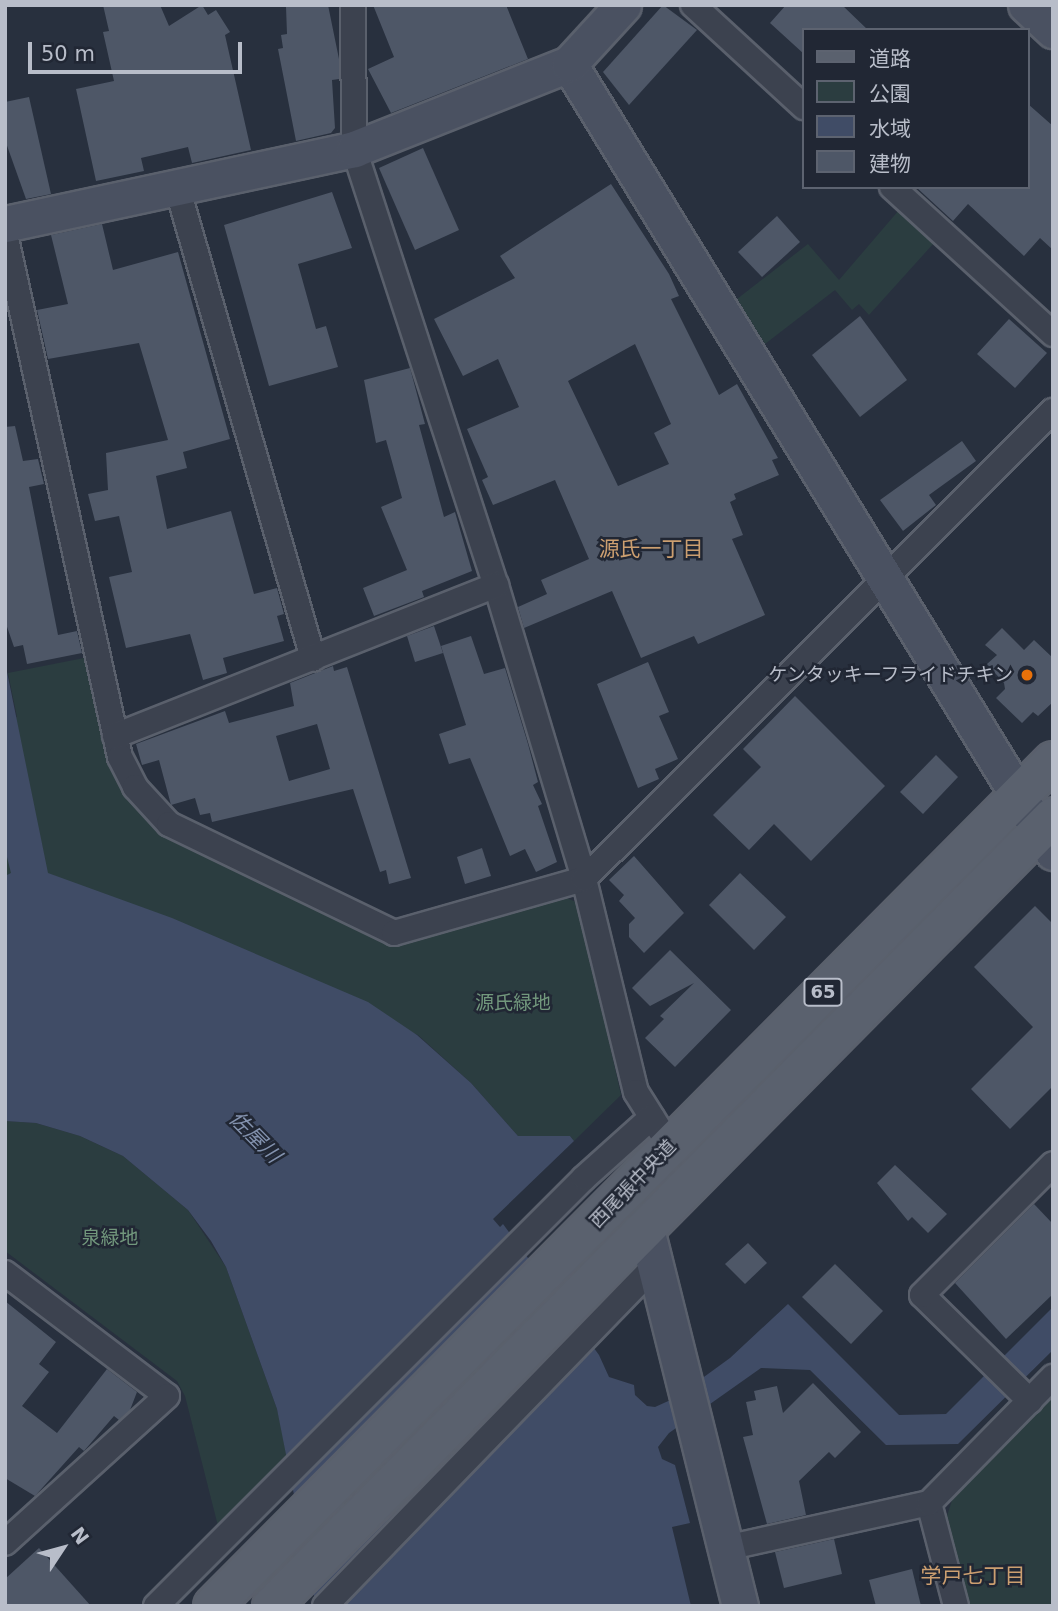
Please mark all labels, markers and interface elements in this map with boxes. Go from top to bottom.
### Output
scale bar [32,28,245,72]
legend [802,28,1030,189]
text: 50 m [41,42,95,66]
text: 道路 [869,47,911,71]
text: 公園 [869,82,911,106]
text: 水域 [869,117,911,141]
text: 建物 [869,152,911,176]
district label: 源氏一丁目 [599,536,703,562]
place label: ケンタッキーフライドチキン [766,664,1013,686]
marker: ケンタッキーフライドチキン [1019,667,1035,683]
road number: 65 [802,978,844,1007]
park label: 源氏緑地 [475,992,551,1014]
water label: 佐屋川 [224,1106,286,1168]
street label: 西尾張中央道 [585,1135,681,1233]
park label: 泉緑地 [82,1227,138,1249]
north arrow [28,1513,98,1583]
text: N [66,1523,94,1549]
district label: 学戸七丁目 [921,1563,1025,1589]

